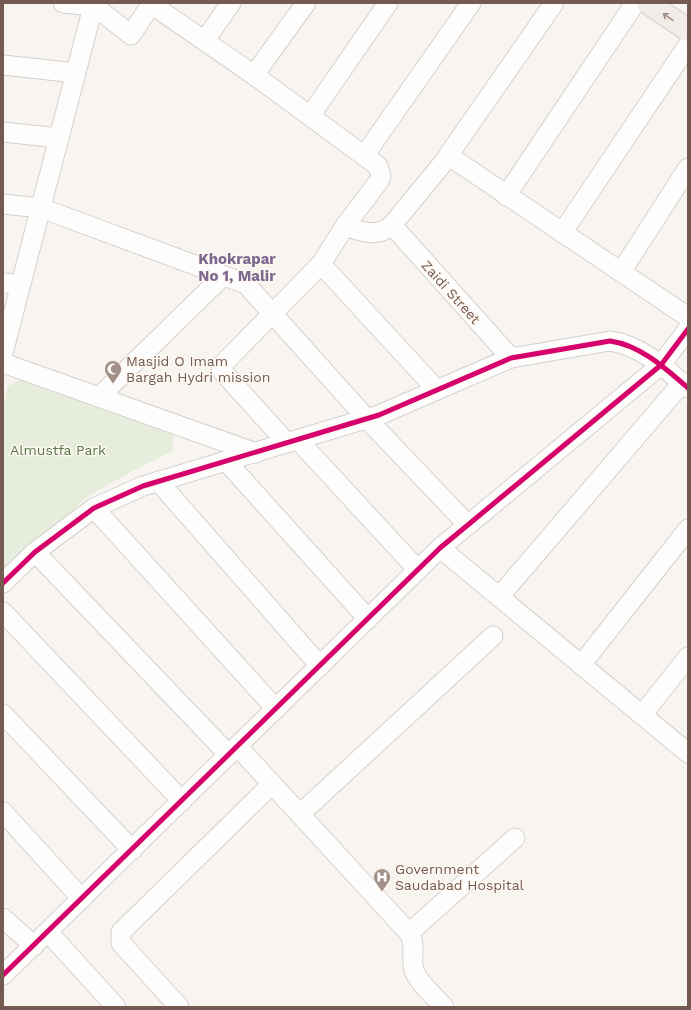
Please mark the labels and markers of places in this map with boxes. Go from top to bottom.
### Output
place label: Masjid O Imam Bargah Hydri mission [126,353,270,385]
mosque icon: Masjid O Imam Bargah Hydri mission [103,359,123,384]
place label: Government Saudabad Hospital [395,861,525,893]
hospital icon: Government Saudabad Hospital [372,867,392,892]

